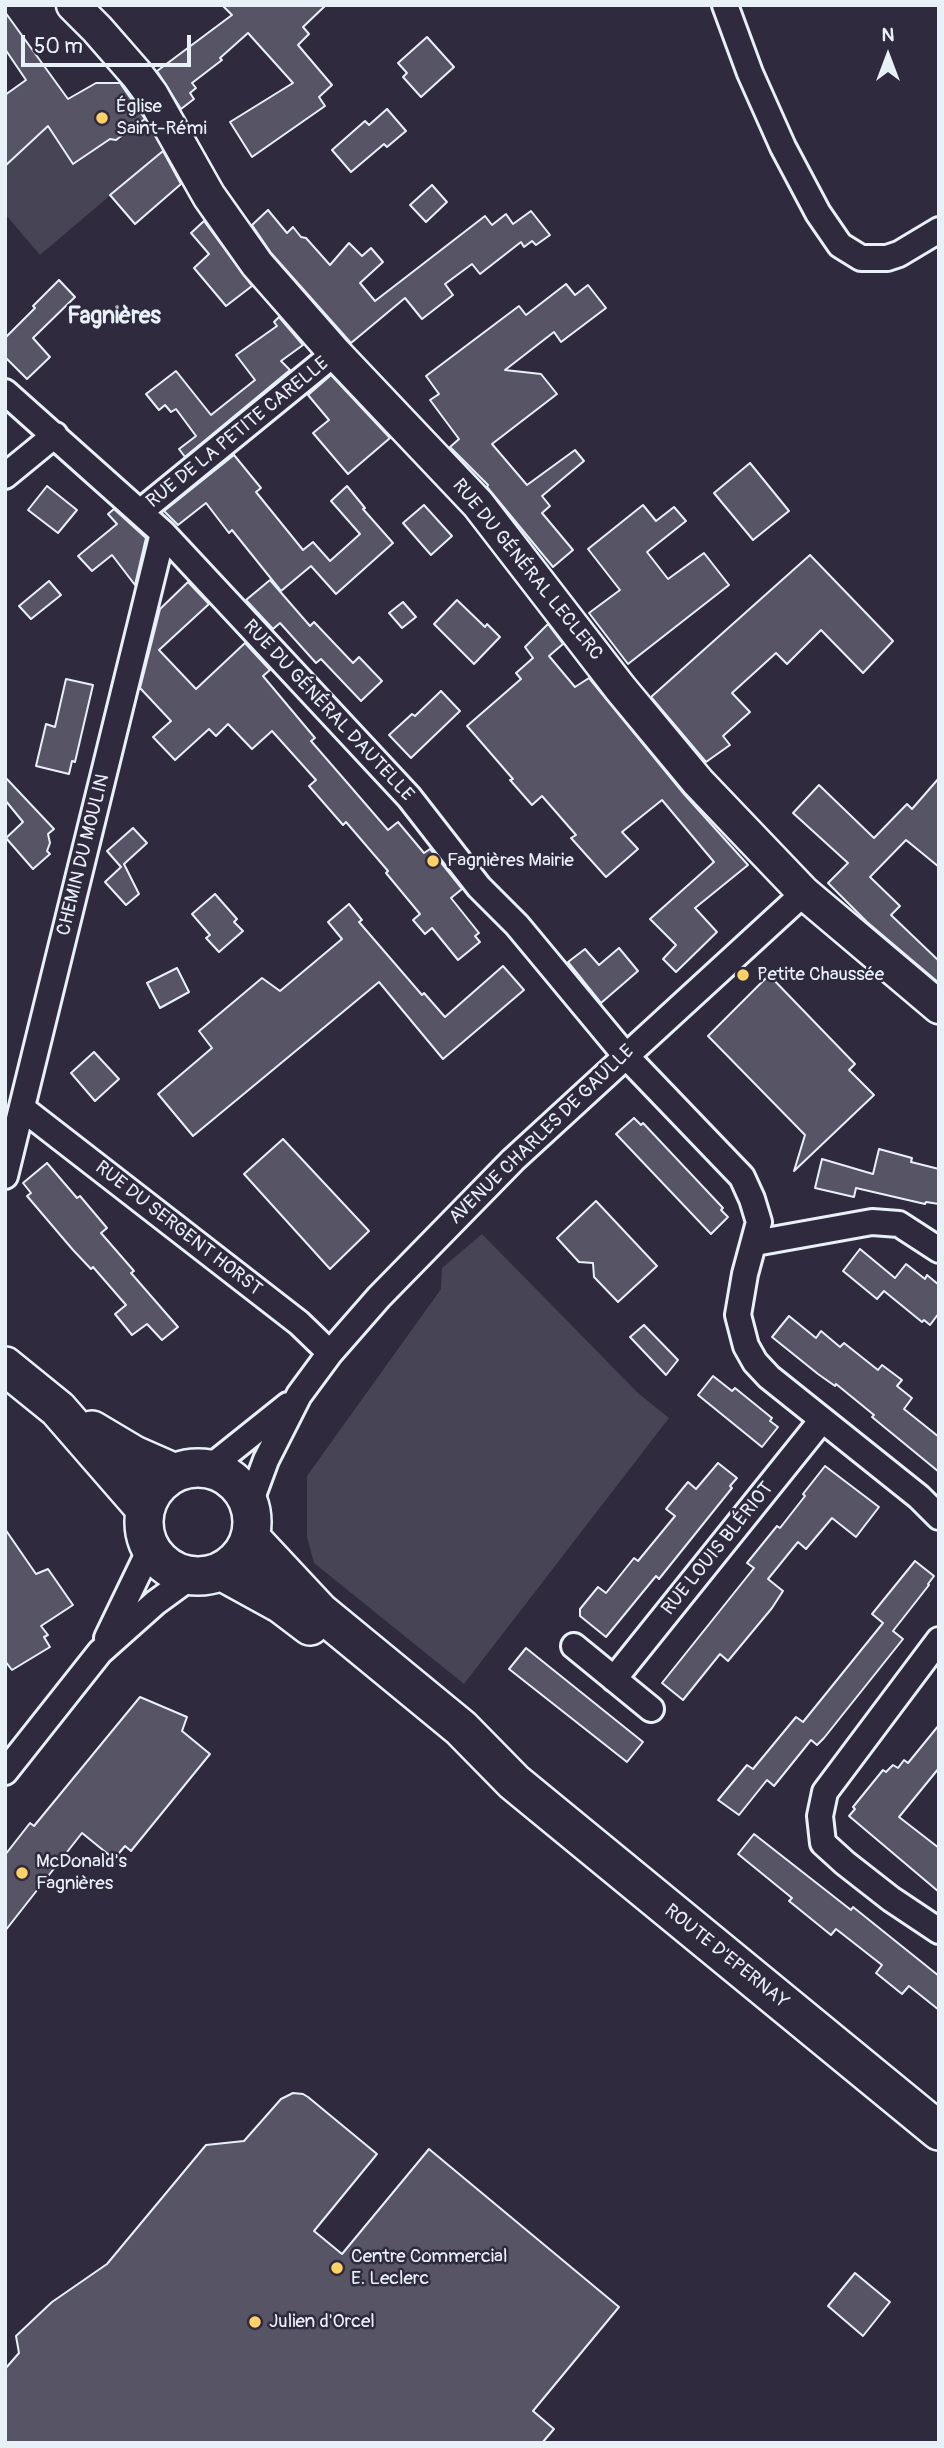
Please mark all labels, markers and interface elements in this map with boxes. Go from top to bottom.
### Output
scale bar [24,21,194,65]
north arrow [853,21,923,91]
text: N [882,23,894,47]
text: 50 m [34,33,83,60]
place label: Église Saint-Rémi [116,96,207,140]
marker: Église Saint-Rémi [94,110,110,126]
district label: Fagnières [67,303,161,331]
street label: RUE DE LA PETITE CARELLE [142,352,334,514]
street label: RUE DU GÉNÉRAL LECLERC [447,475,607,665]
street label: RUE DU GÉNÉRAL DAUTELLE [238,616,418,806]
street label: CHEMIN DU MOULIN [53,772,115,938]
place label: Fagnières Mairie [447,850,574,872]
marker: Fagnières Mairie [425,853,441,869]
place label: Petite Chaussée [757,964,884,986]
marker: Petite Chaussée [735,967,751,983]
street label: AVENUE CHARLES DE GAULLE [445,1040,639,1230]
street label: RUE DU SERGENT HORST [90,1157,266,1301]
street label: RUE LOUIS BLÉRIOT [657,1478,779,1620]
place label: McDonald's Fagnières [36,1851,127,1895]
marker: McDonald's Fagnières [14,1865,30,1881]
street label: ROUTE D'EPERNAY [659,1900,793,2014]
place label: Centre Commercial E. Leclerc [351,2246,507,2290]
marker: Centre Commercial E. Leclerc [329,2260,345,2276]
place label: Julien d'Orcel [269,2311,375,2333]
marker: Julien d'Orcel [247,2314,263,2330]

